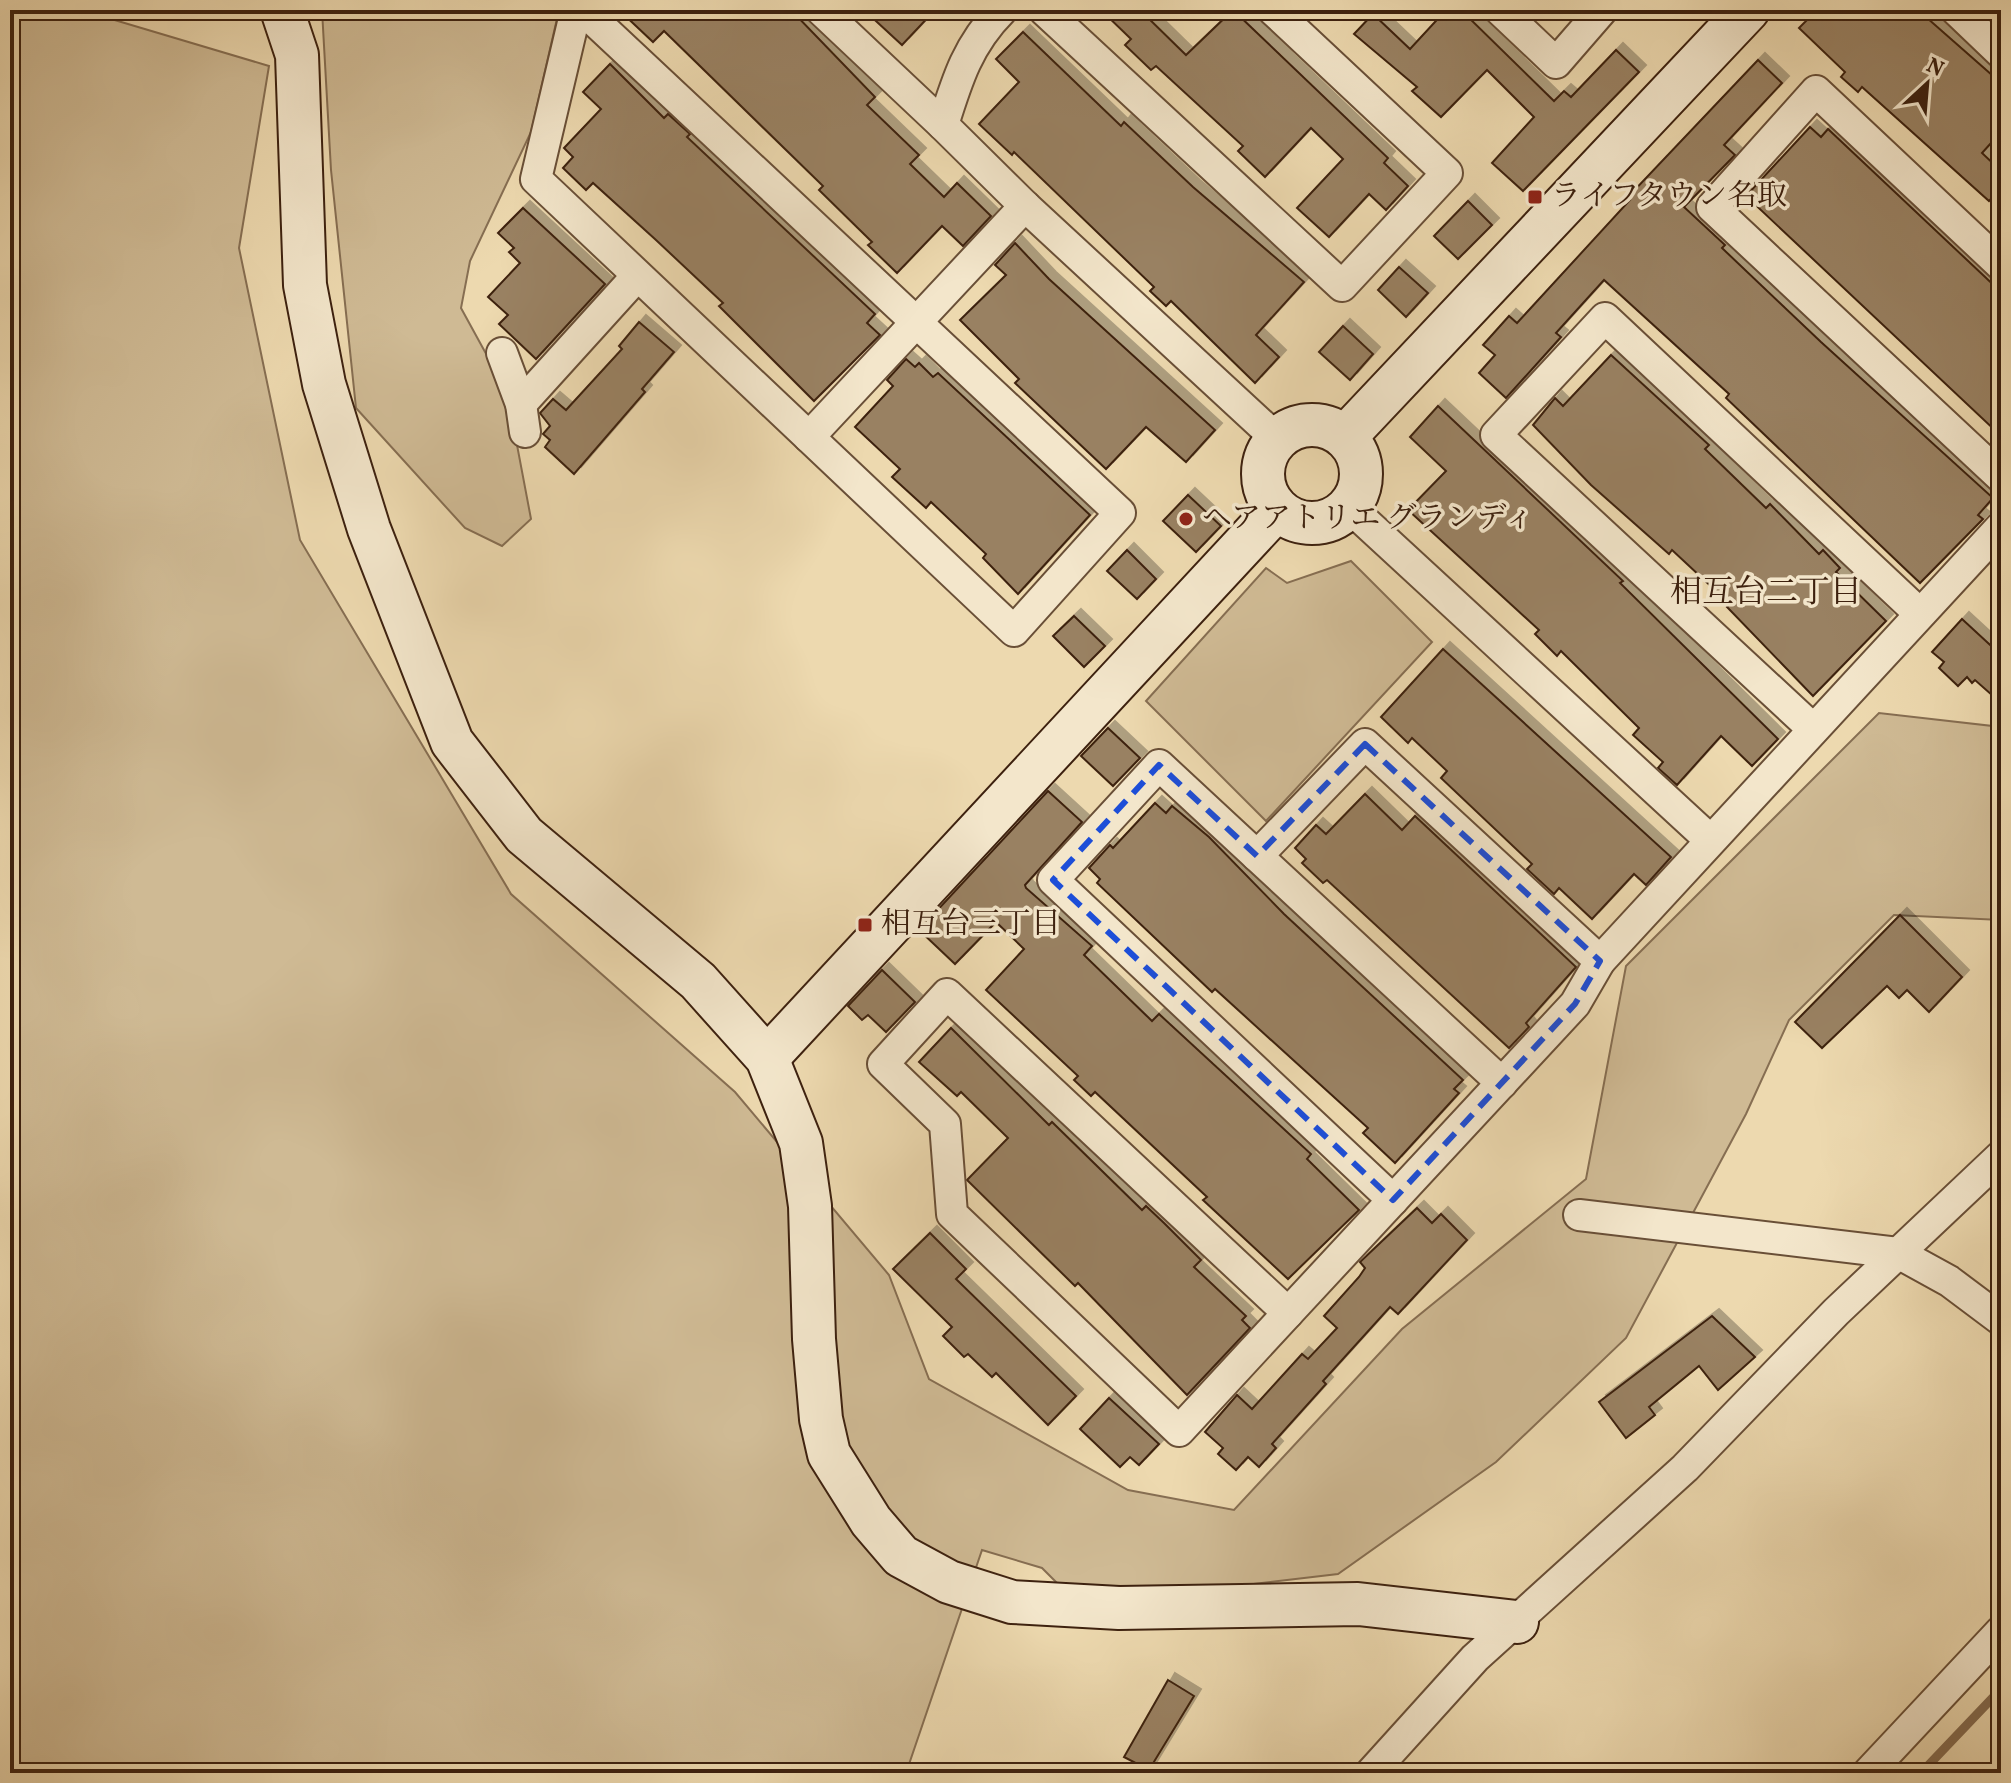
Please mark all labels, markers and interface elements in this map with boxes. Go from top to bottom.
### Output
north arrow [1887,44,1967,124]
text: N [1921,51,1949,86]
place label: ライフタウン名取 [1551,176,1787,218]
marker: ライフタウン名取 [1526,188,1544,206]
place label: ヘアアトリエ グランディ [1202,498,1534,540]
marker: ヘアアトリエ グランディ [1177,510,1195,528]
district label: 相互台二丁目 [1670,572,1862,616]
place label: 相互台三丁目 [881,904,1061,946]
marker: 相互台三丁目 [856,916,874,934]

